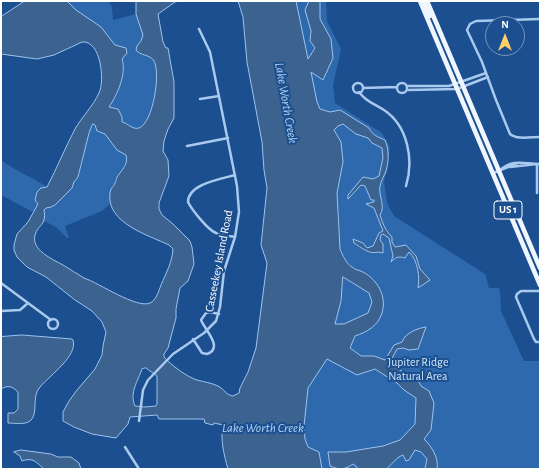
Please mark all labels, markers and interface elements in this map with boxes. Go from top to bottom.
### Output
north arrow [485,16,525,56]
text: N [501,19,509,30]
water label: Lake Worth Creek [271,61,301,145]
road number: US 1 [494,201,522,219]
street label: Casseekey Island Road [202,209,236,313]
park label: Jupiter Ridge Natural Area [388,355,448,383]
water label: Lake Worth Creek [222,420,304,436]

